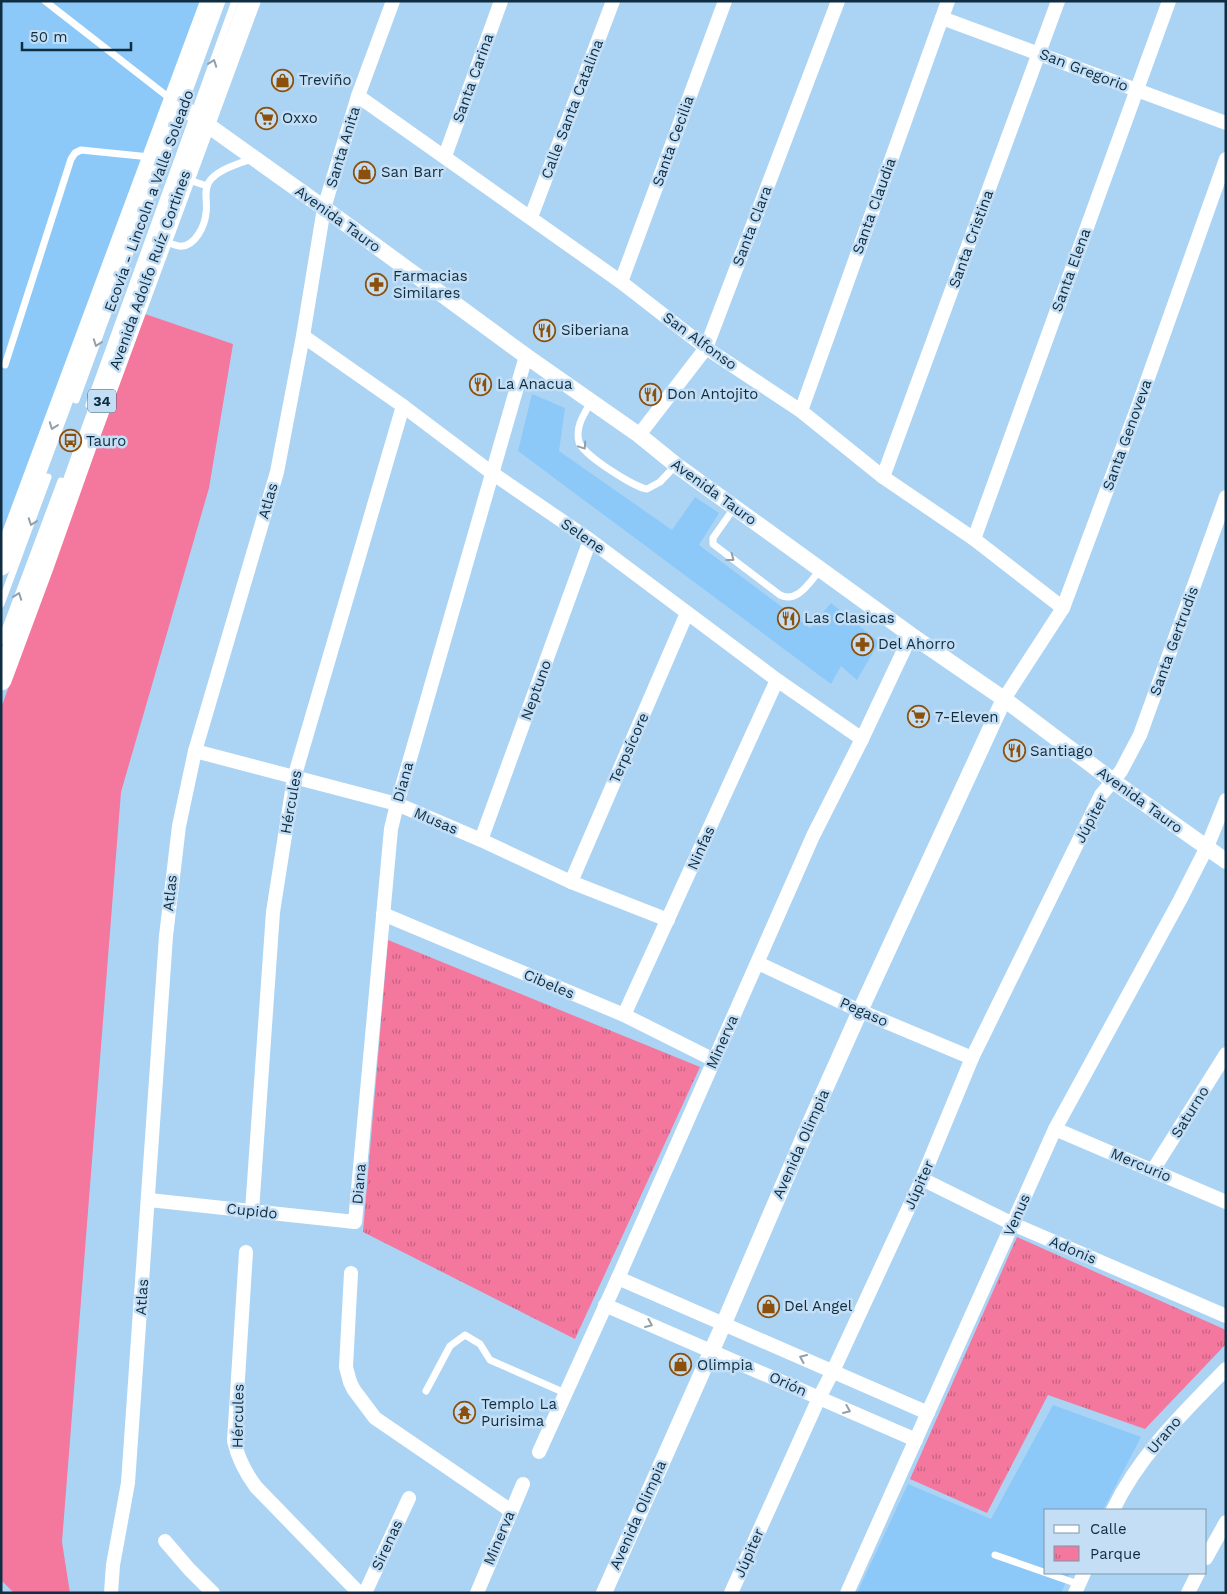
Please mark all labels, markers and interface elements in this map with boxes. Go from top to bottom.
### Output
scale bar [22,20,131,52]
text: 50 m [30,28,67,46]
street label: Santa Carina [449,31,498,125]
street label: Calle Santa Catalina [537,36,607,181]
street label: San Gregorio [1037,45,1131,95]
one-way arrow [207,59,217,67]
shop icon: Treviño [271,68,295,92]
place label: Treviño [299,71,351,89]
street label: Ecovía - Lincoln a Valle Soleado [100,88,198,314]
street label: Santa Cecilia [648,93,698,189]
street label: Santa Anita [322,104,364,190]
supermarket icon: Oxxo [254,106,278,130]
place label: Oxxo [282,109,318,127]
street label: Santa Claudia [848,155,900,257]
shop icon: San Barr [353,160,377,184]
place label: San Barr [381,163,444,181]
street label: Avenida Adolfo Ruíz Cortines [105,168,195,372]
street label: Avenida Tauro [292,182,384,256]
street label: Santa Clara [728,183,776,269]
street label: Santa Cristina [945,187,997,290]
street label: Santa Elena [1048,225,1095,314]
place label: Farmacias Similares [393,267,468,302]
pharmacy icon: Farmacias Similares [365,273,389,297]
street label: San Alfonso [659,308,741,374]
restaurant icon: Siberiana [533,318,557,342]
place label: Siberiana [561,321,629,339]
one-way arrow [93,338,103,347]
restaurant icon: La Anacua [469,372,493,396]
place label: La Anacua [497,375,573,393]
street label: Santa Genoveva [1099,377,1156,493]
restaurant icon: Don Antojito [639,382,663,406]
place label: Don Antojito [667,385,758,403]
road number: 34 [88,390,116,412]
one-way arrow [49,421,59,430]
bus stop icon: Tauro [58,429,82,453]
place label: Tauro [86,432,126,450]
one-way arrow [577,440,586,450]
street label: Avenida Tauro [668,455,760,529]
street label: Atlas [254,481,282,521]
street label: Selene [558,514,608,558]
one-way arrow [27,518,37,526]
one-way arrow [725,552,735,561]
street label: Santa Gertrudis [1146,584,1202,698]
one-way arrow [12,592,22,600]
restaurant icon: Las Clasicas [776,606,800,630]
place label: Las Clasicas [804,609,895,627]
pharmacy icon: Del Ahorro [850,632,874,656]
place label: Del Ahorro [878,635,955,653]
street label: Neptuno [517,657,555,723]
supermarket icon: 7-Eleven [907,705,931,729]
place label: 7-Eleven [935,708,999,726]
street label: Terpsícore [605,710,653,786]
restaurant icon: Santiago [1002,739,1026,763]
place label: Santiago [1030,742,1093,760]
street label: Diana [389,759,417,804]
street label: Avenida Tauro [1094,763,1186,837]
street label: Hércules [277,769,305,835]
street label: Júpiter [1071,792,1111,846]
street label: Musas [411,804,461,838]
street label: Ninfas [683,823,719,873]
street label: Atlas [159,874,181,912]
street label: Cibeles [521,965,577,1003]
street label: Pegaso [837,993,891,1031]
street label: Minerva [702,1012,742,1072]
street label: Saturno [1167,1083,1213,1141]
street label: Avenida Olimpia [769,1086,833,1201]
street label: Mercurio [1108,1144,1174,1186]
street label: Júpiter [900,1158,938,1212]
street label: Diana [348,1162,370,1205]
street label: Venus [1000,1191,1034,1239]
street label: Cupido [226,1199,278,1223]
street label: Adonis [1047,1232,1099,1268]
street label: Atlas [132,1278,152,1316]
shop icon: Del Angel [756,1294,780,1318]
place label: Del Angel [784,1297,853,1315]
one-way arrow [644,1318,653,1329]
shop icon: Olimpia [669,1353,693,1377]
one-way arrow [799,1354,808,1365]
place label: Olimpia [697,1356,753,1374]
street label: Orión [766,1368,810,1400]
street label: Hércules [228,1384,248,1448]
place label: Templo La Purisima [481,1395,557,1430]
temple icon: Templo La Purisima [453,1401,477,1425]
one-way arrow [842,1404,850,1414]
street label: Urano [1143,1413,1185,1457]
street label: Avenida Olimpia [606,1457,670,1572]
street label: Minerva [480,1508,519,1568]
legend [1044,1509,1207,1574]
street label: Sirenas [367,1517,407,1573]
text: Calle [1090,1520,1127,1538]
street label: Júpiter [730,1526,768,1580]
text: Parque [1090,1545,1141,1563]

